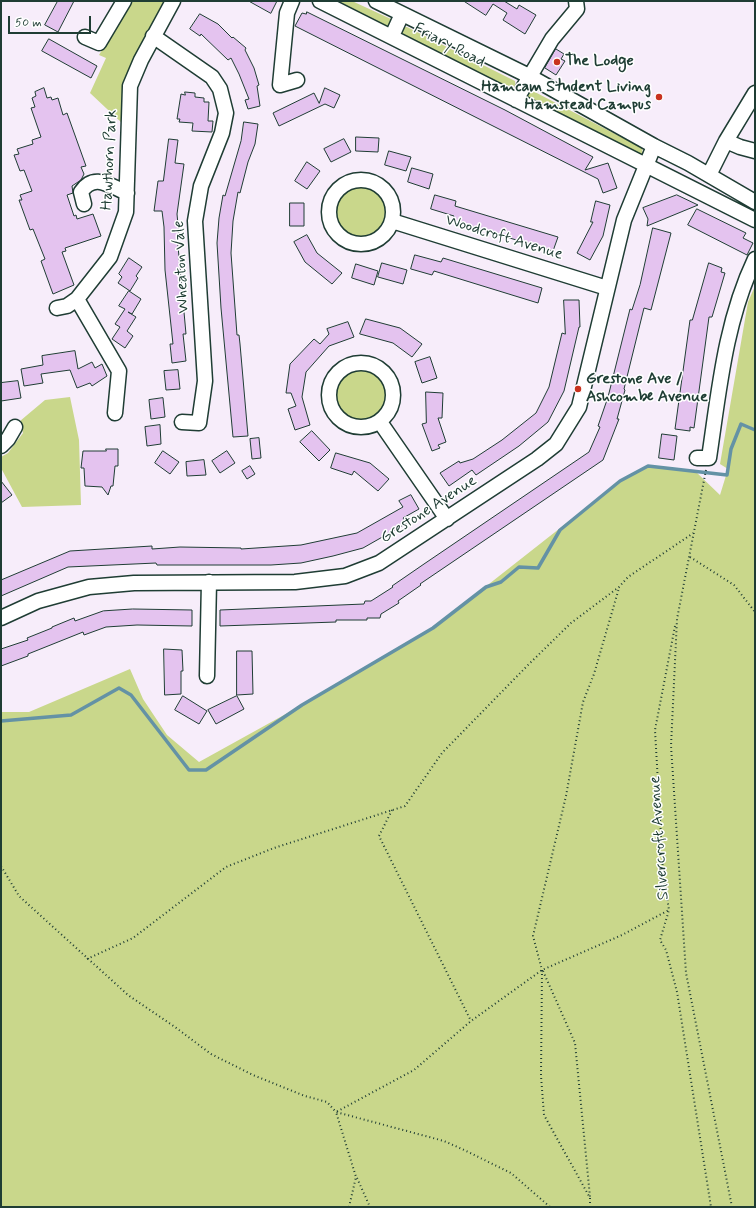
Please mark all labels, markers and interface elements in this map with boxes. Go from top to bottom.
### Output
scale bar [10,8,93,34]
text: 50 m [15,15,42,31]
street label: Friary Road [410,20,488,72]
place label: The Lodge [565,52,634,72]
marker: The Lodge [552,57,562,67]
place label: Hamcam Student Living Hamstead Campus [481,78,651,116]
marker: Hamcam Student Living Hamstead Campus [654,92,664,102]
street label: Hawthorn Park [98,109,122,211]
street label: Woodcroft Avenue [443,211,565,265]
street label: Wheaton Vale [170,220,194,314]
place label: Grestone Ave / Ashcombe Avenue [586,370,708,408]
marker: Grestone Ave / Ashcombe Avenue [573,384,583,394]
street label: Grestone Avenue [377,472,481,548]
street label: Silvercroft Avenue [646,775,674,901]

